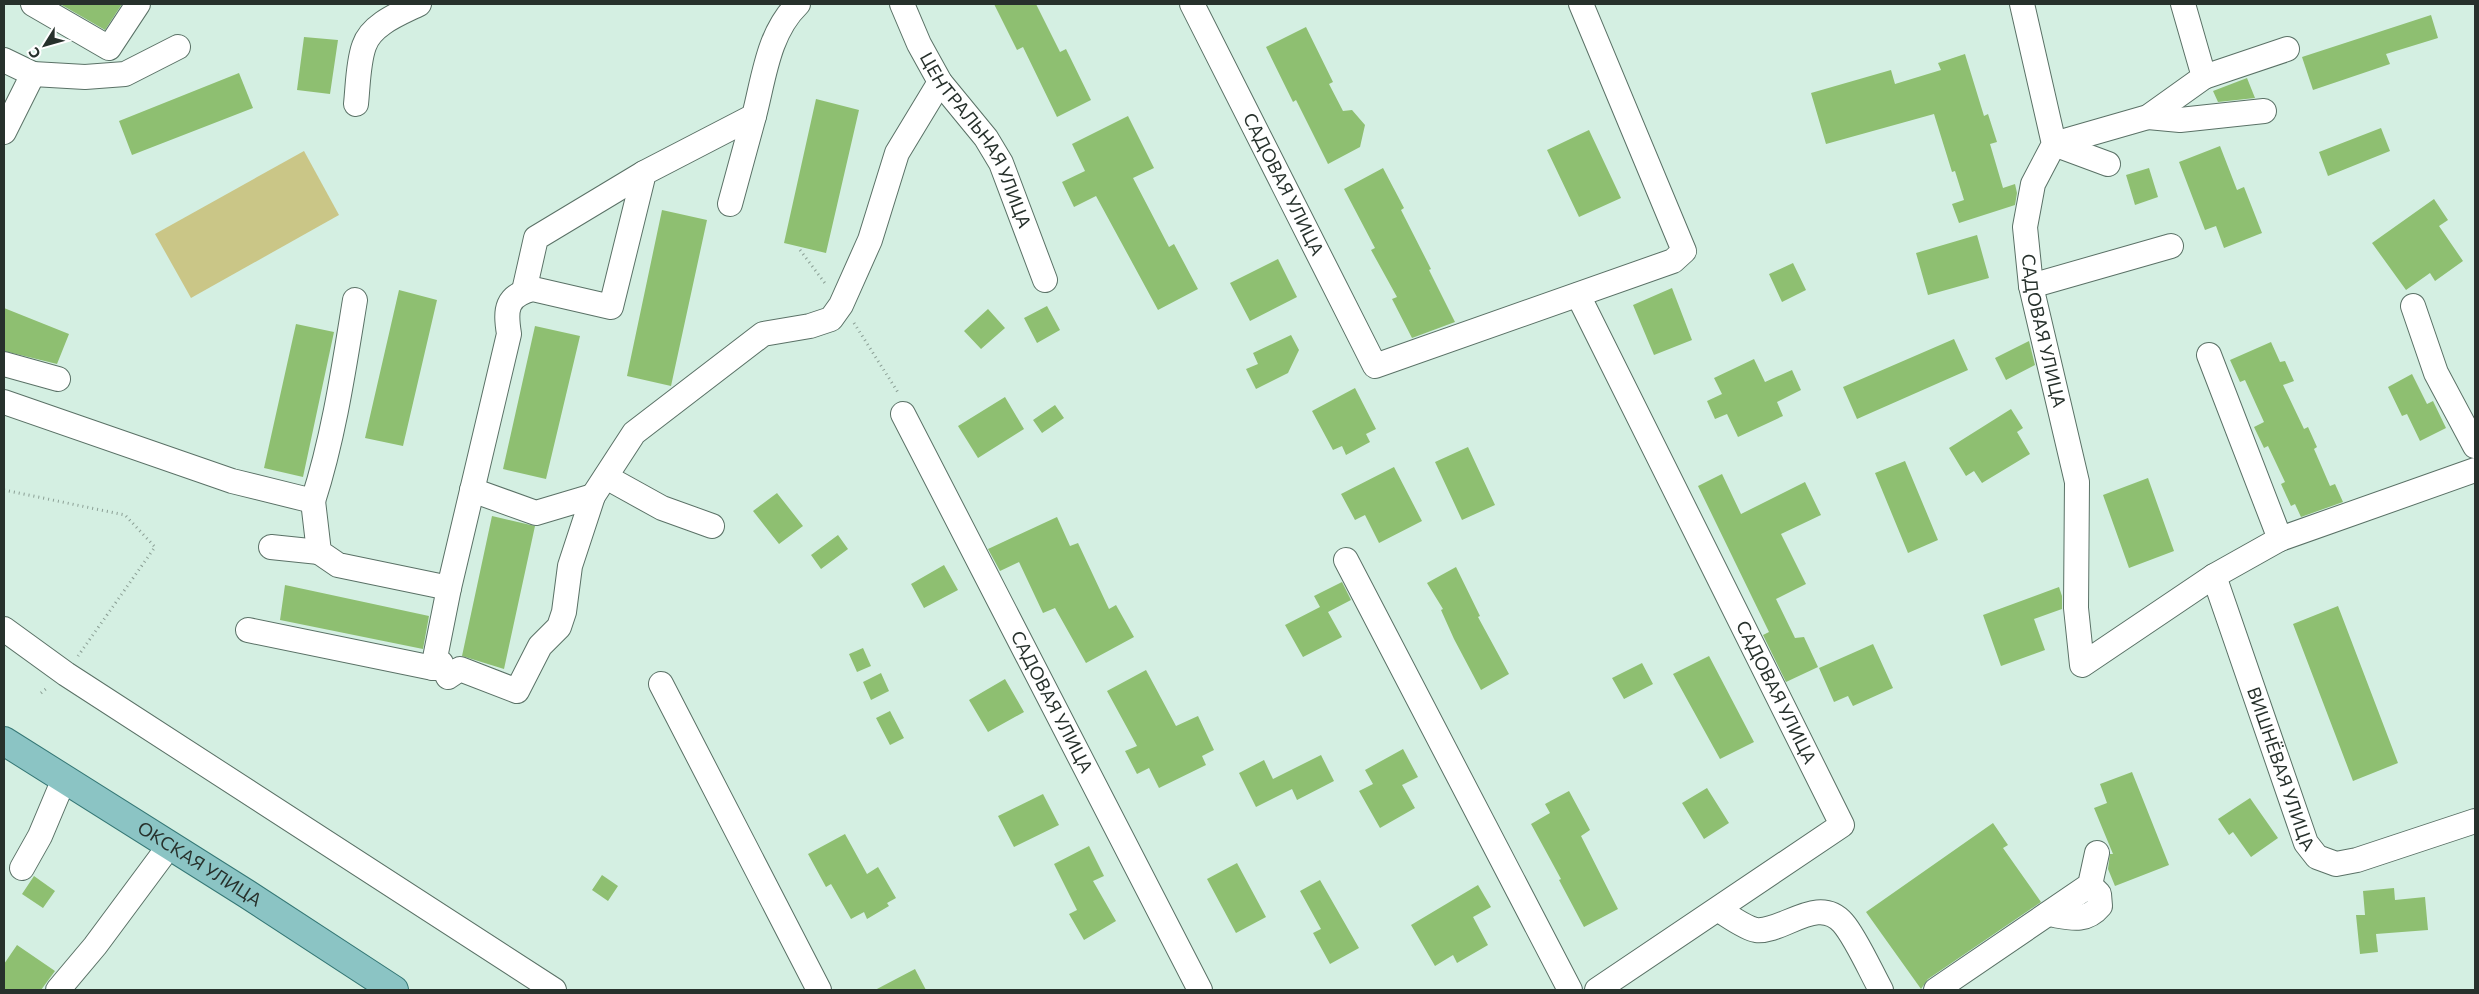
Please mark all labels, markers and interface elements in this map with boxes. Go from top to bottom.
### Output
north arrow [20,20,70,70]
text: С [25,44,44,62]
street label: ЦЕНТРАЛЬНАЯ УЛИЦА [916,48,1036,231]
street label: САДОВАЯ УЛИЦА [1239,109,1329,259]
street label: САДОВАЯ УЛИЦА [2018,253,2071,410]
street label: САДОВАЯ УЛИЦА [1732,617,1822,767]
street label: САДОВАЯ УЛИЦА [1007,627,1098,776]
street label: ВИШНЁВАЯ УЛИЦА [2243,684,2320,855]
street label: ОКСКАЯ УЛИЦА [134,816,266,911]

